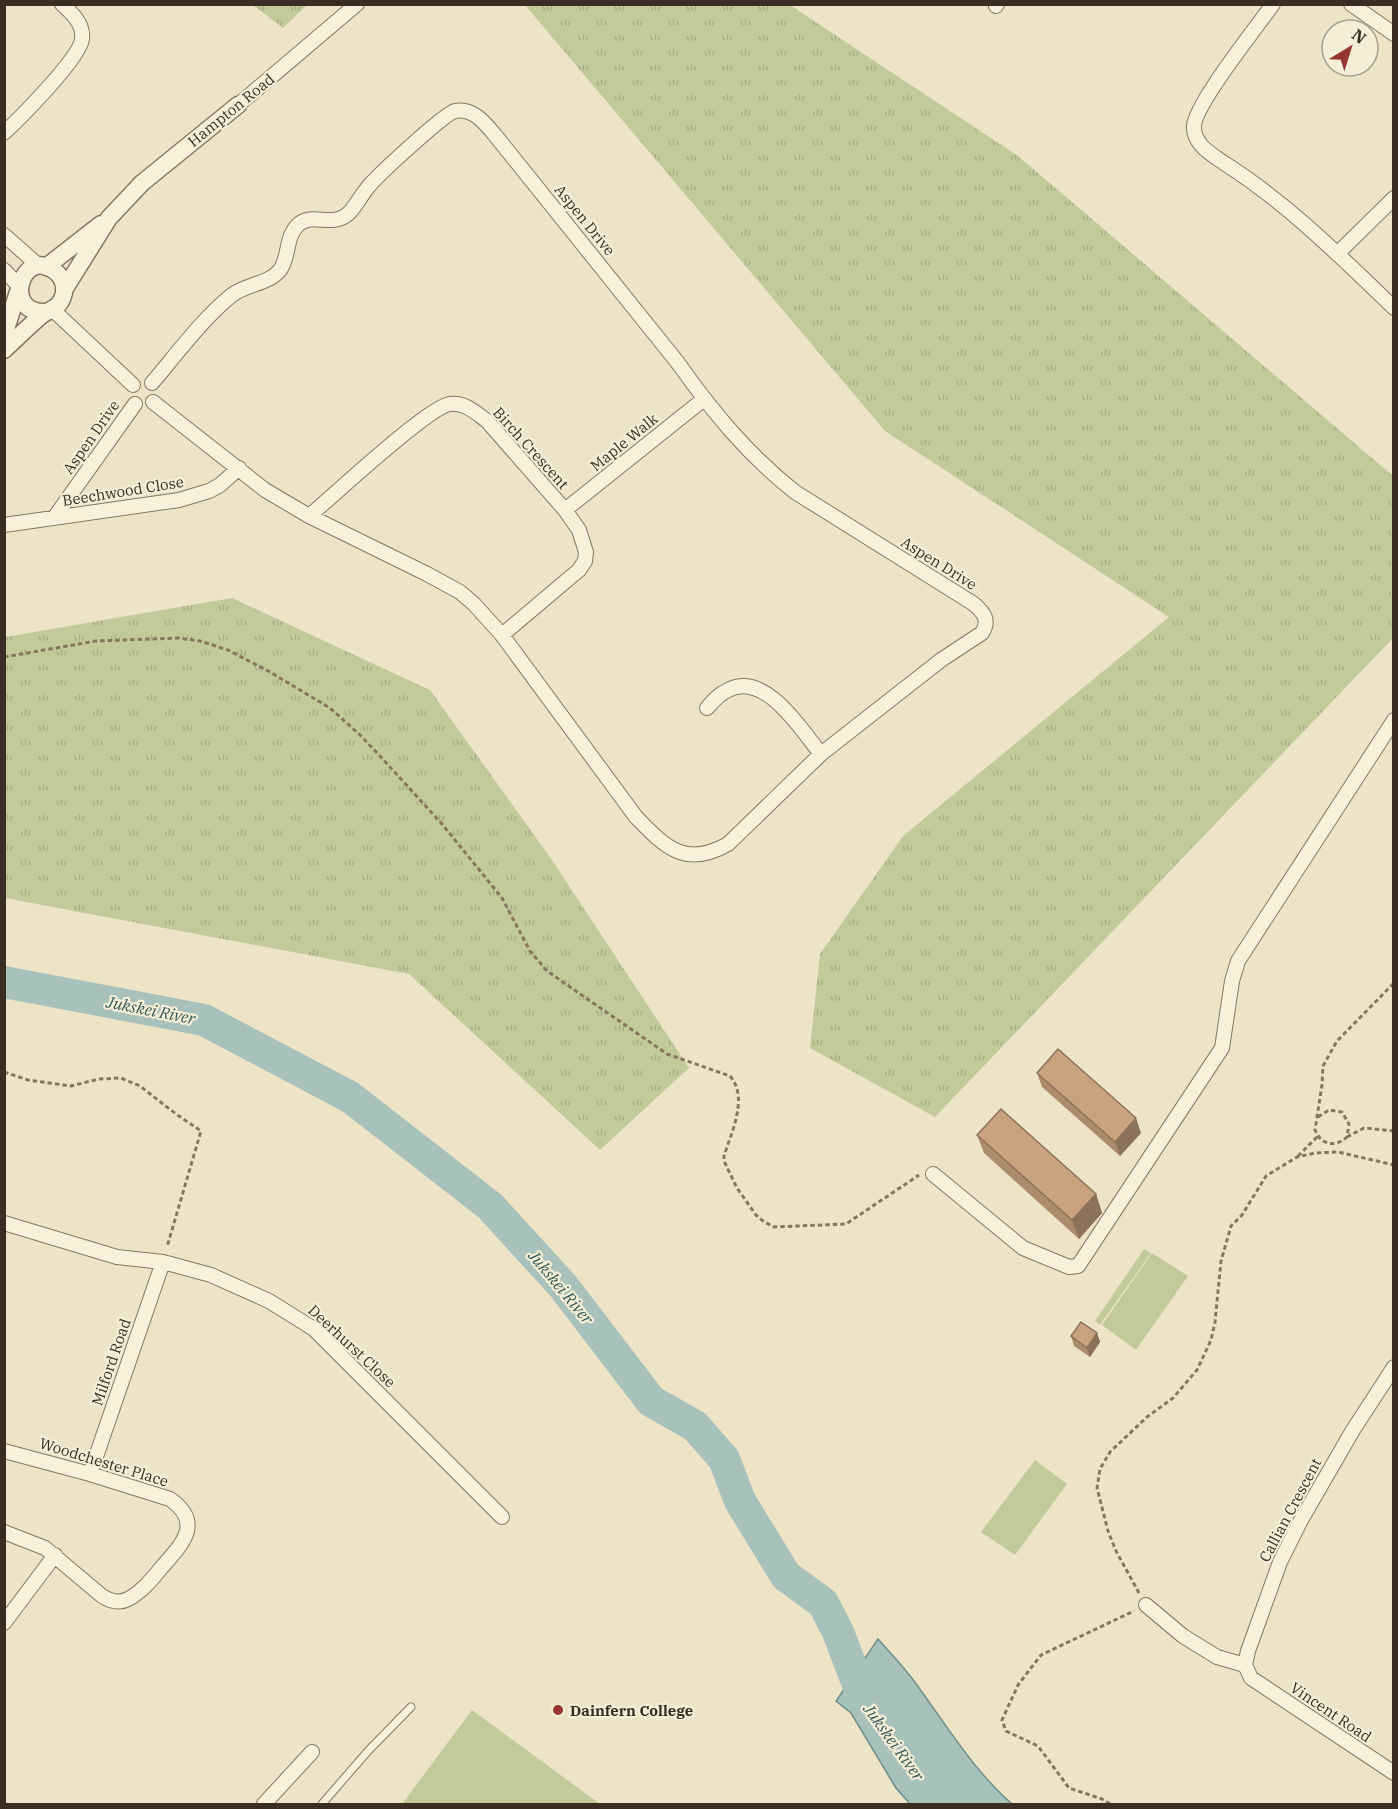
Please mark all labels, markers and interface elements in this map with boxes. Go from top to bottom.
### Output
north arrow [1320,18,1380,78]
text: N [1348,24,1370,48]
street label: Hampton Road [184,69,278,151]
street label: Aspen Drive [551,181,619,259]
street label: Aspen Drive [59,396,123,478]
street label: Birch Crescent [489,403,573,493]
street label: Maple Walk [586,409,662,475]
street label: Beechwood Close [61,472,185,510]
street label: Aspen Drive [898,532,980,594]
water label: Jukskei River [104,991,198,1029]
water label: Jukskei River [524,1245,598,1329]
street label: Deerhurst Close [304,1301,400,1391]
street label: Milford Road [87,1316,135,1408]
street label: Woodchester Place [37,1433,171,1491]
street label: Callian Crescent [1255,1455,1325,1565]
street label: Vincent Road [1287,1678,1375,1746]
water label: Jukskei River [859,1699,929,1785]
place label: Dainfern College [570,1701,693,1720]
marker: Dainfern College [551,1703,565,1717]

